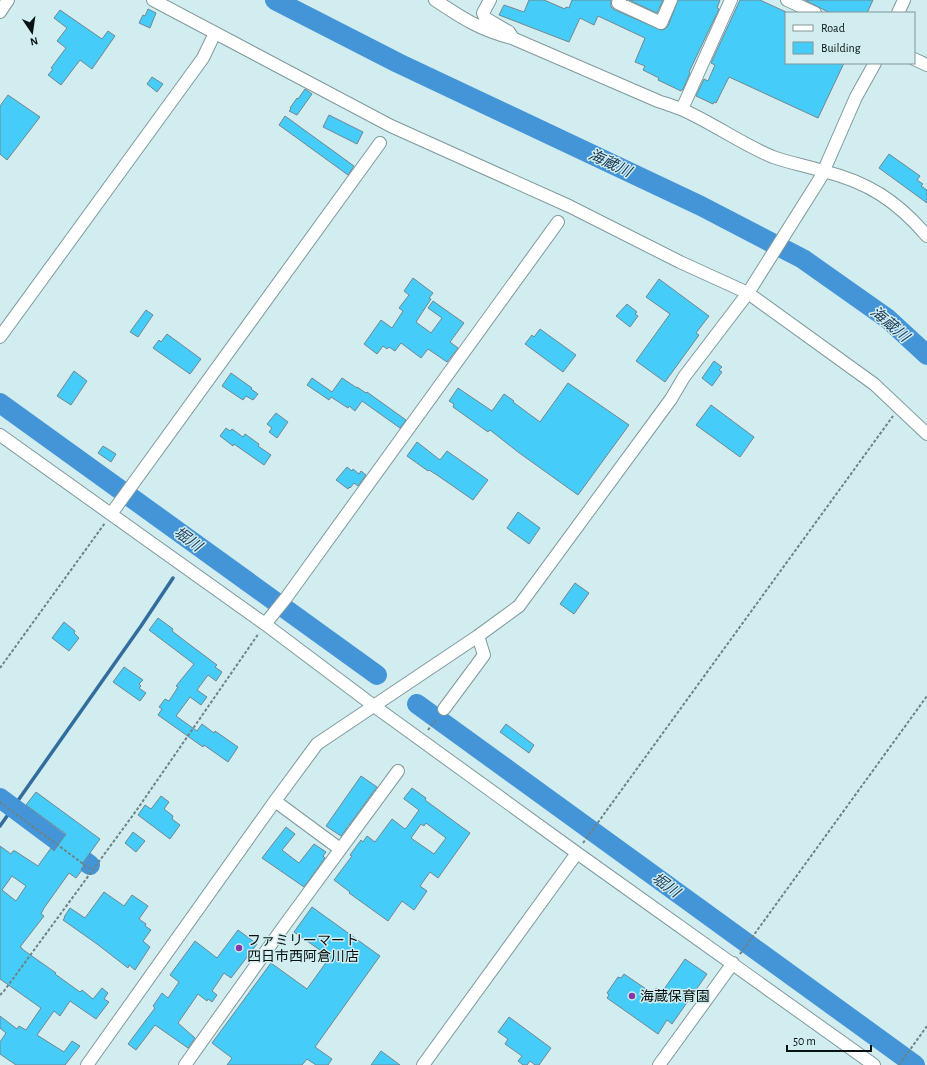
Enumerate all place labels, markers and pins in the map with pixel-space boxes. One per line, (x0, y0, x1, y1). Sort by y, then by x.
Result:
place label: ファミリーマート 四日市西阿倉川店 (247, 934, 359, 964)
marker: ファミリーマート 四日市西阿倉川店 (234, 943, 244, 953)
place label: 海蔵保育園 (640, 989, 710, 1004)
marker: 海蔵保育園 (627, 991, 637, 1001)

